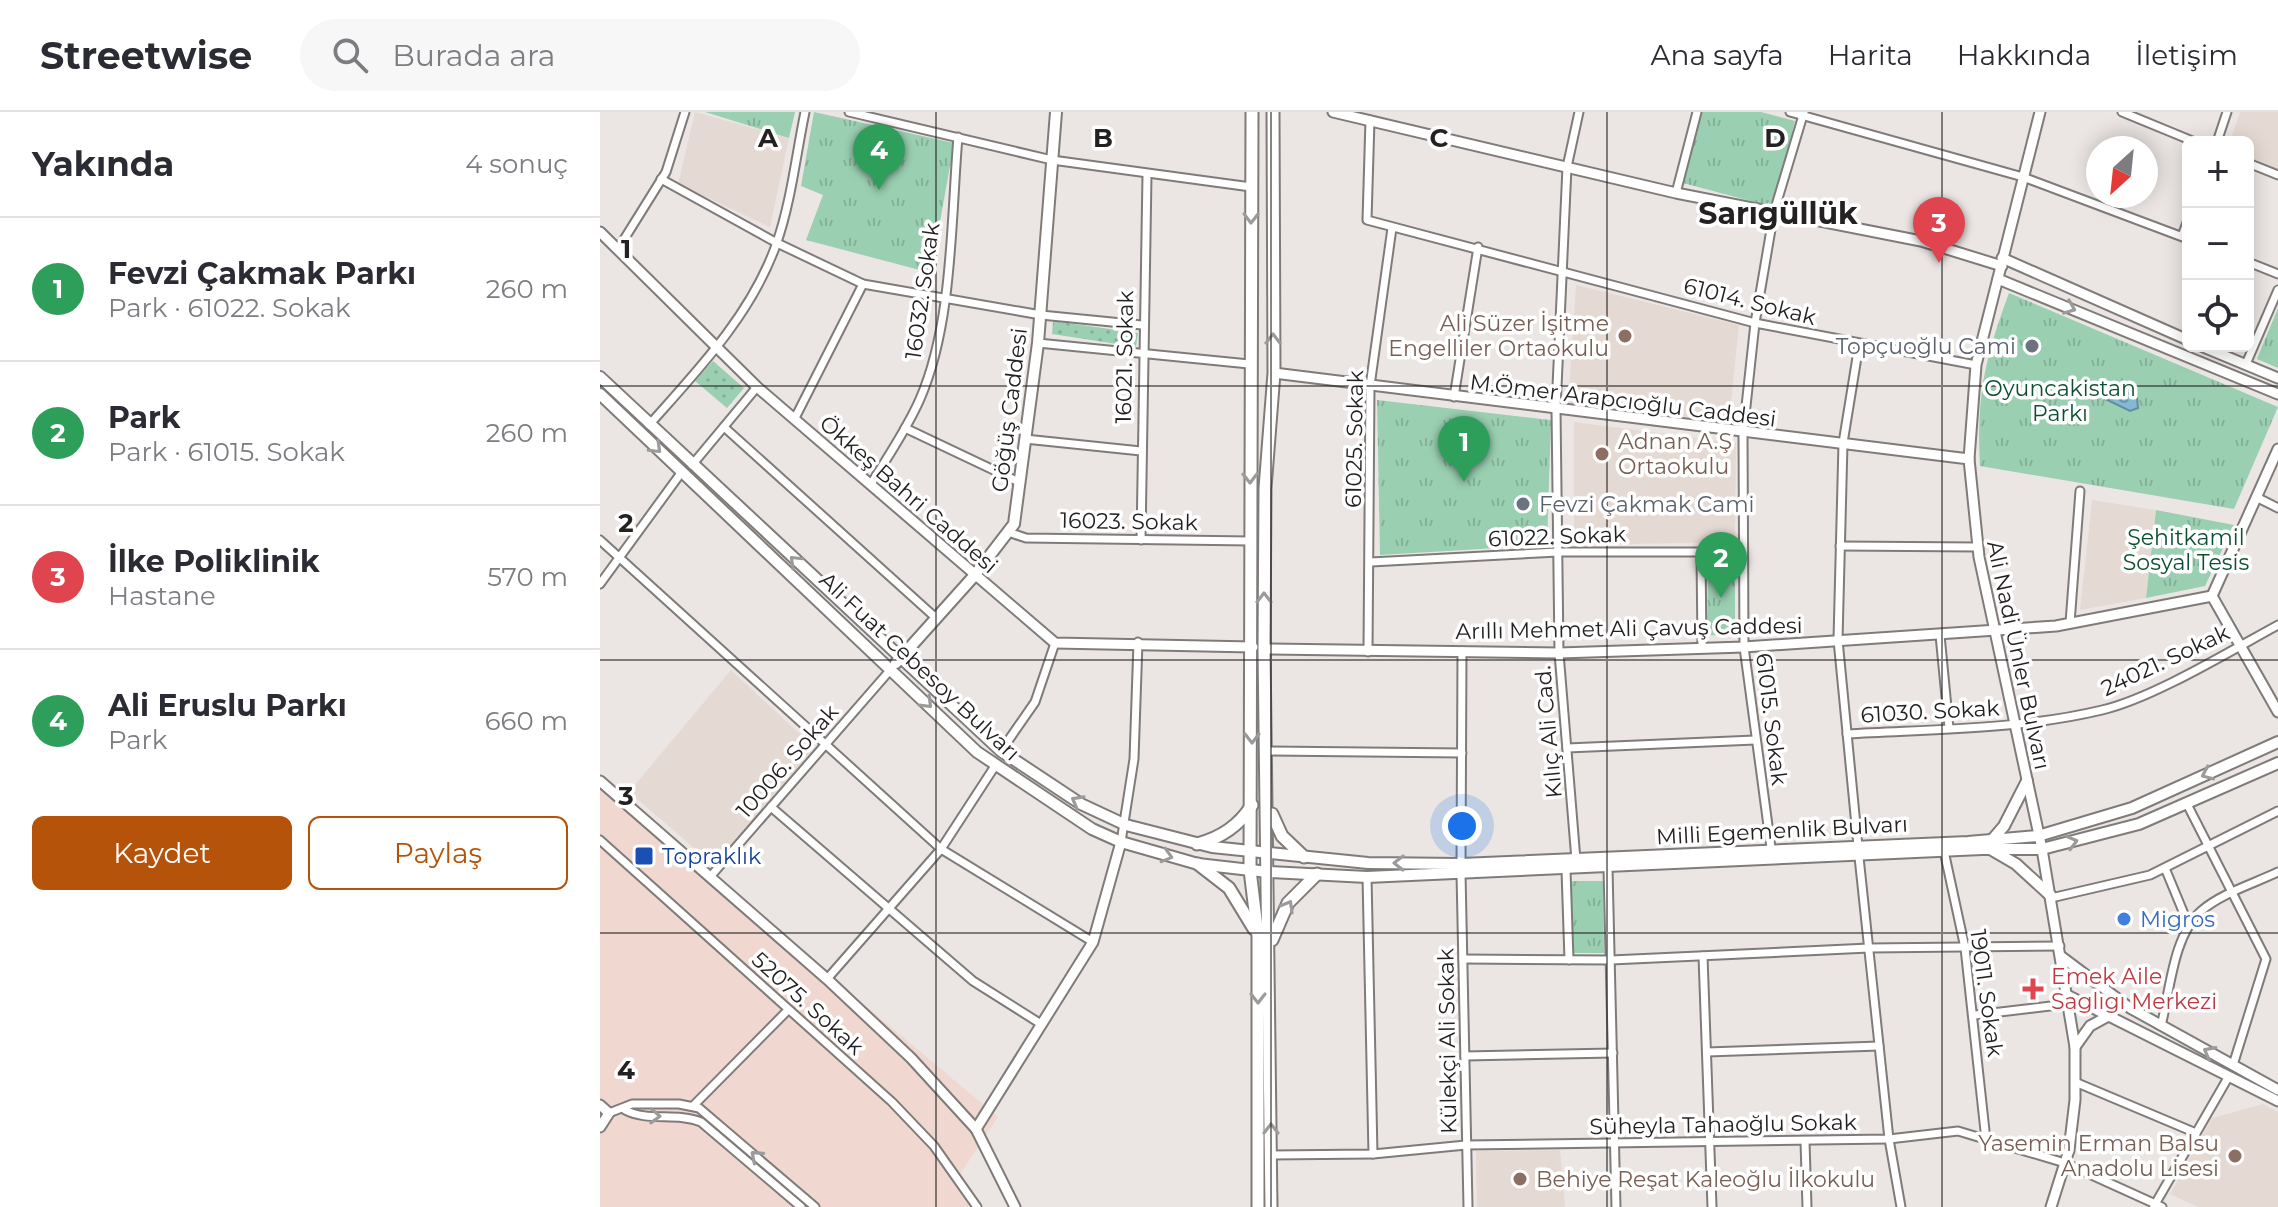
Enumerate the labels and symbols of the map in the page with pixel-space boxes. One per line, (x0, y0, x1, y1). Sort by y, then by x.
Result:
text: A (757, 122, 779, 154)
text: B (1093, 122, 1113, 154)
text: C (1430, 122, 1449, 154)
text: D (1764, 122, 1786, 154)
pin: 4 (853, 124, 905, 190)
north arrow (2086, 136, 2158, 208)
district label: Sarıgüllük (1698, 195, 1858, 232)
pin: 3 (1913, 197, 1965, 263)
one-way arrow (1242, 212, 1260, 225)
street label: 16032. Sokak (900, 220, 946, 361)
text: 1 (621, 233, 631, 265)
street label: 61014. Sokak (1681, 272, 1820, 331)
street label: 16021. Sokak (1110, 289, 1139, 424)
one-way arrow (2062, 299, 2076, 315)
place label: Ali Süzer İşitme Engelliler Ortaokulu (1388, 310, 1609, 362)
street label: Göğüş Caddesi (986, 326, 1033, 494)
marker: Ali Süzer İşitme Engelliler Ortaokulu (1616, 327, 1634, 345)
one-way arrow (1265, 332, 1282, 345)
place label: Topçuoğlu Cami (1836, 333, 2016, 360)
marker: Topçuoğlu Cami (2023, 337, 2041, 355)
street label: M.Ömer Arapcıoğlu Caddesi (1468, 368, 1778, 433)
street label: 61025. Sokak (1340, 369, 1369, 508)
park label: Oyuncakistan Parkı (1984, 375, 2136, 427)
street label: Ökkeş Bahri Caddesi (814, 410, 1003, 579)
pin: 1 (1438, 416, 1490, 482)
place label: Adnan A.Ş Ortaokulu (1618, 428, 1732, 480)
one-way arrow (647, 439, 661, 453)
marker: Adnan A.Ş Ortaokulu (1593, 445, 1611, 463)
one-way arrow (1241, 472, 1259, 485)
place label: Fevzi Çakmak Cami (1539, 491, 1755, 518)
marker: Fevzi Çakmak Cami (1514, 495, 1532, 513)
text: 2 (618, 507, 634, 539)
street label: 16023. Sokak (1060, 507, 1199, 536)
street label: 61022. Sokak (1488, 521, 1627, 552)
park label: Şehitkamil Sosyal Tesis (2123, 524, 2249, 576)
pin: 2 (1695, 532, 1747, 598)
street label: Ali Nadi Ünler Bulvarı (1981, 538, 2056, 772)
one-way arrow (790, 555, 804, 570)
street label: Ali Fuat Cebesoy Bulvarı (814, 566, 1025, 766)
one-way arrow (1255, 591, 1273, 604)
street label: Arıllı Mehmet Ali Çavuş Caddesi (1455, 612, 1803, 645)
street label: 24021. Sokak (2097, 619, 2234, 702)
street label: 61015. Sokak (1750, 651, 1793, 788)
street label: Kılıç Ali Cad. (1529, 665, 1568, 799)
one-way arrow (918, 694, 932, 708)
street label: 61030. Sokak (1860, 694, 2001, 729)
street label: 10006. Sokak (731, 698, 845, 824)
one-way arrow (1243, 732, 1261, 745)
one-way arrow (2201, 765, 2215, 781)
text: 3 (617, 780, 634, 812)
one-way arrow (1072, 795, 1086, 811)
your location (1442, 806, 1482, 846)
street label: Milli Egemenlik Bulvarı (1656, 810, 1909, 851)
one-way arrow (2064, 834, 2078, 851)
place label: Topraklık (662, 843, 762, 870)
marker: Topraklık (633, 845, 655, 867)
one-way arrow (1159, 846, 1173, 863)
one-way arrow (1392, 854, 1405, 872)
one-way arrow (1278, 900, 1294, 915)
place label: Migros (2140, 906, 2215, 933)
marker: Migros (2115, 910, 2133, 928)
street label: 19011. Sokak (1964, 928, 2009, 1059)
street label: 52075. Sokak (746, 946, 870, 1061)
street label: Külekçi Ali Sokak (1432, 947, 1463, 1134)
place label: Emek Aile Saglıgı Merkezi (2051, 963, 2217, 1015)
marker: Emek Aile Saglıgı Merkezi (2022, 978, 2044, 1000)
one-way arrow (1249, 992, 1267, 1005)
one-way arrow (2203, 1047, 2218, 1062)
text: 4 (617, 1054, 635, 1086)
one-way arrow (649, 1107, 662, 1124)
street label: Süheyla Tahaoğlu Sokak (1589, 1109, 1858, 1140)
one-way arrow (1262, 1122, 1280, 1135)
place label: Yasemin Erman Balsu Anadolu Lisesi (1978, 1130, 2219, 1182)
marker: Yasemin Erman Balsu Anadolu Lisesi (2226, 1147, 2244, 1165)
one-way arrow (751, 1151, 766, 1165)
place label: Behiye Reşat Kaleoğlu İlkokulu (1536, 1166, 1875, 1193)
marker: Behiye Reşat Kaleoğlu İlkokulu (1511, 1170, 1529, 1188)

